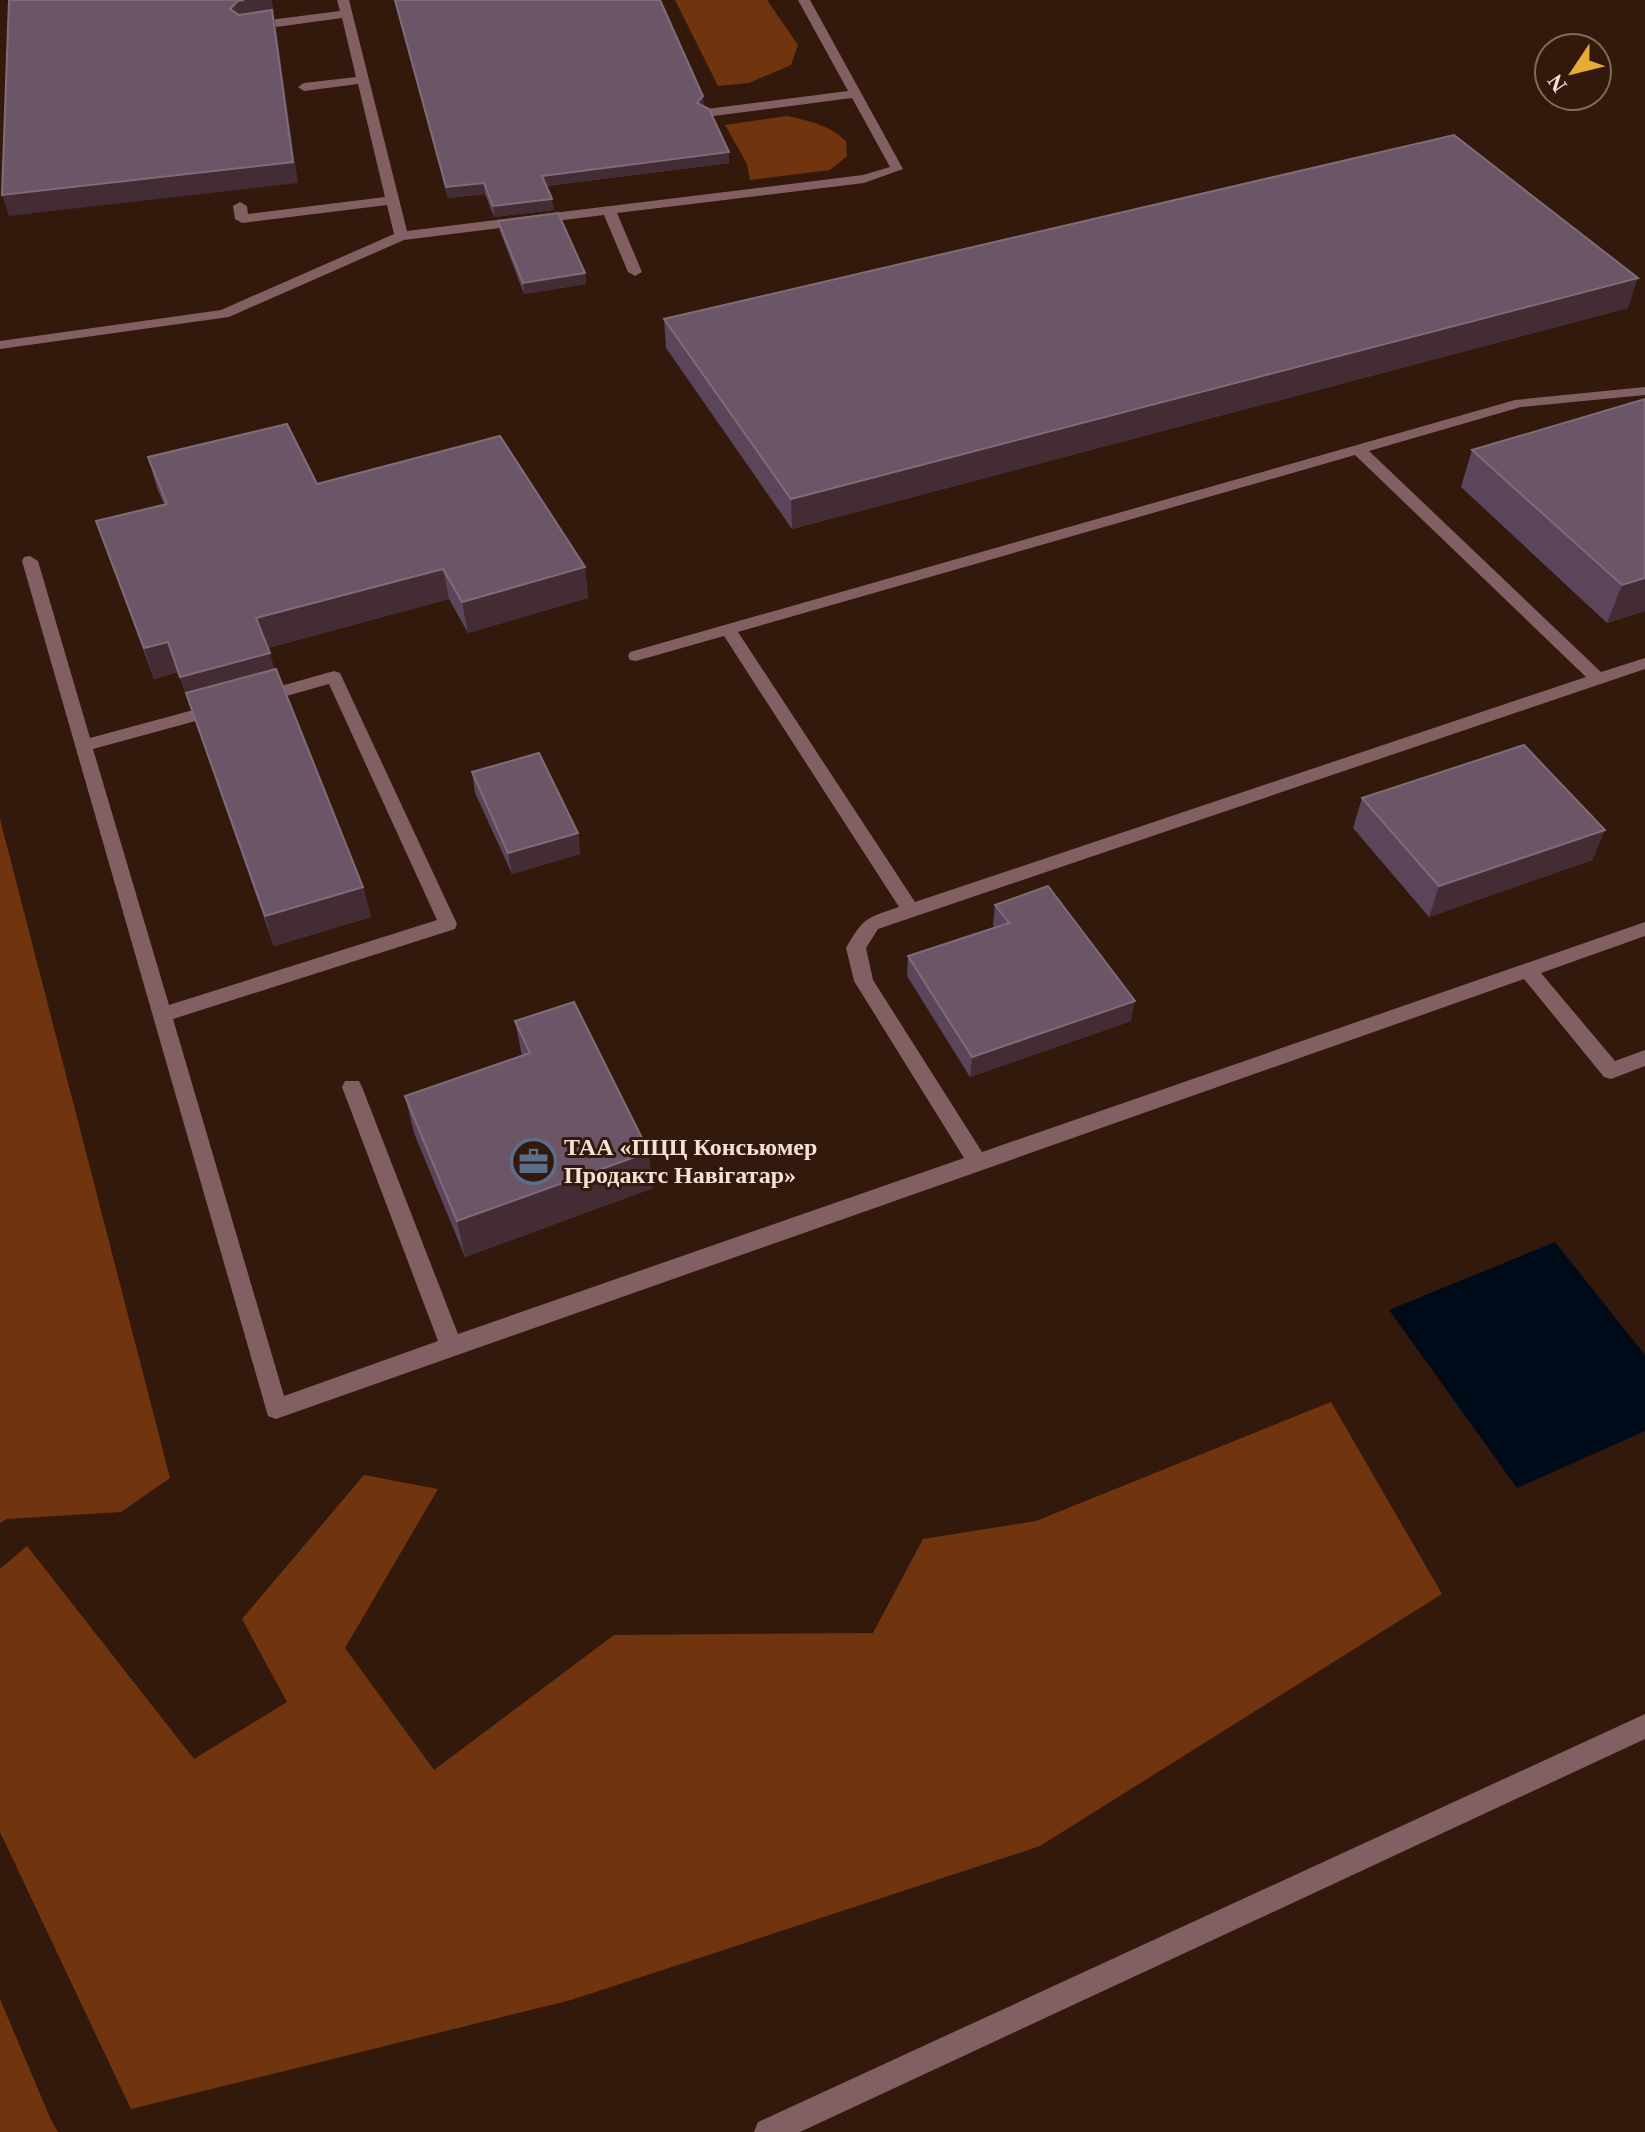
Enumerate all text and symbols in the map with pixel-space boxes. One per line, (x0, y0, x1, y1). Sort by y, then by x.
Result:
north arrow (1533, 32, 1613, 112)
text: N (1542, 69, 1572, 97)
place label: ТАА «ПЦЦ Консьюмер Продактс Навігатар» (564, 1134, 817, 1188)
office icon: ТАА «ПЦЦ Консьюмер Продактс Навігатар» (509, 1137, 557, 1185)

